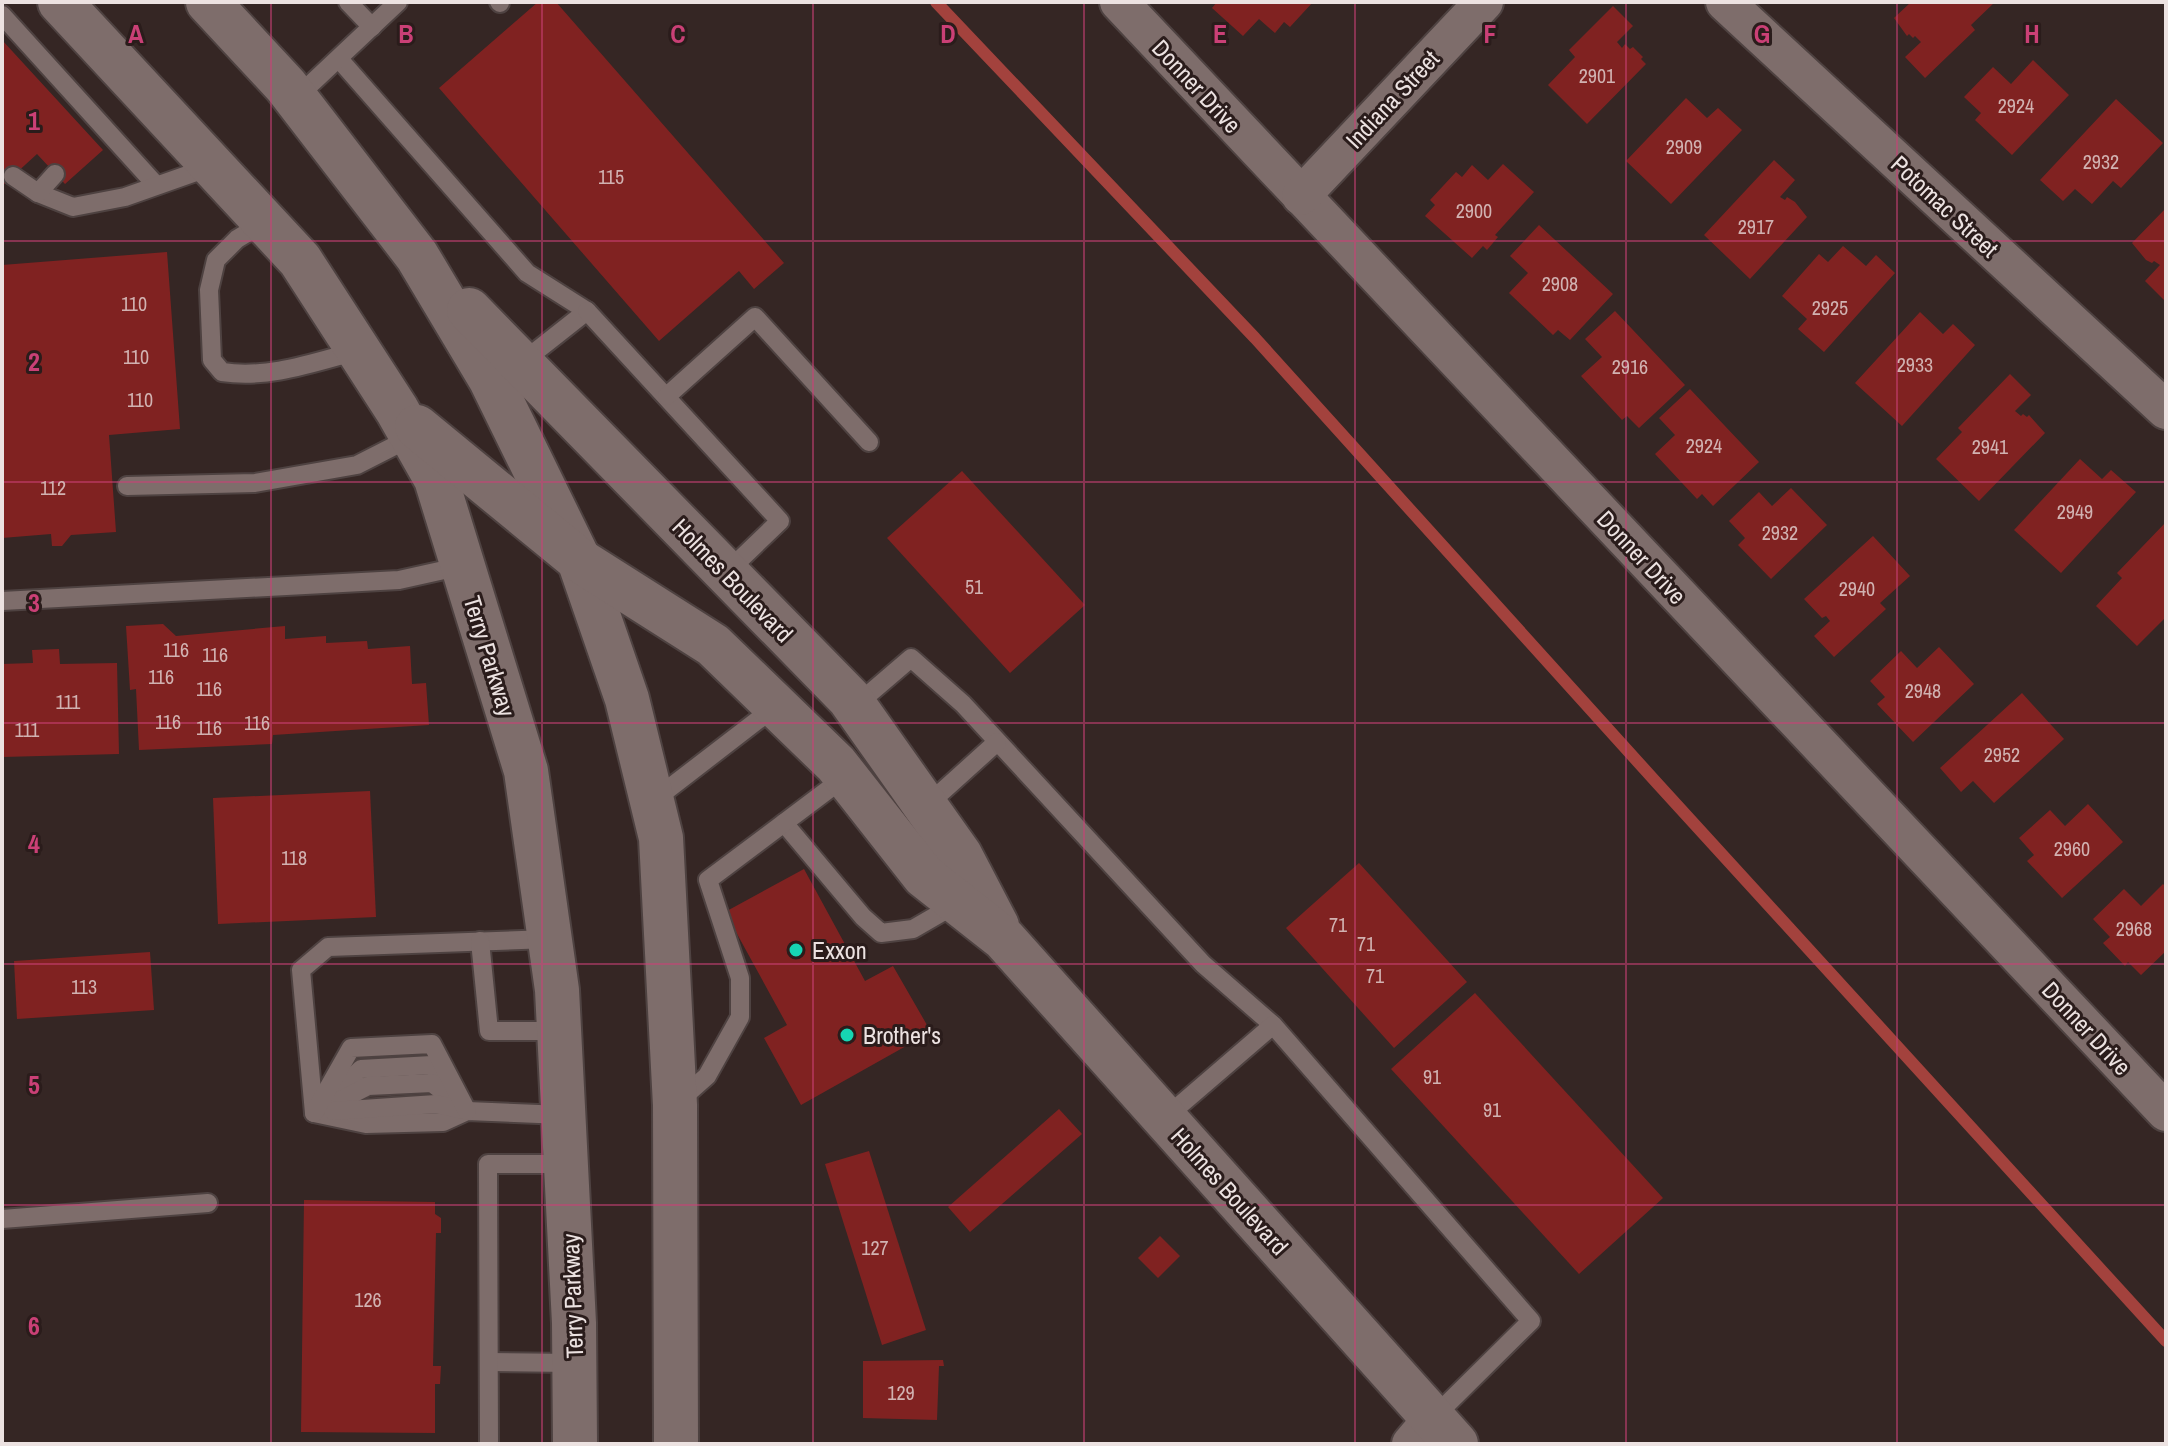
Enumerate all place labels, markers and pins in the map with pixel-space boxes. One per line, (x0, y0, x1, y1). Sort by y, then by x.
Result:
place label: Exxon (812, 934, 867, 966)
marker: Exxon (787, 941, 805, 959)
place label: Brother's (863, 1019, 941, 1051)
marker: Brother's (838, 1026, 856, 1044)

